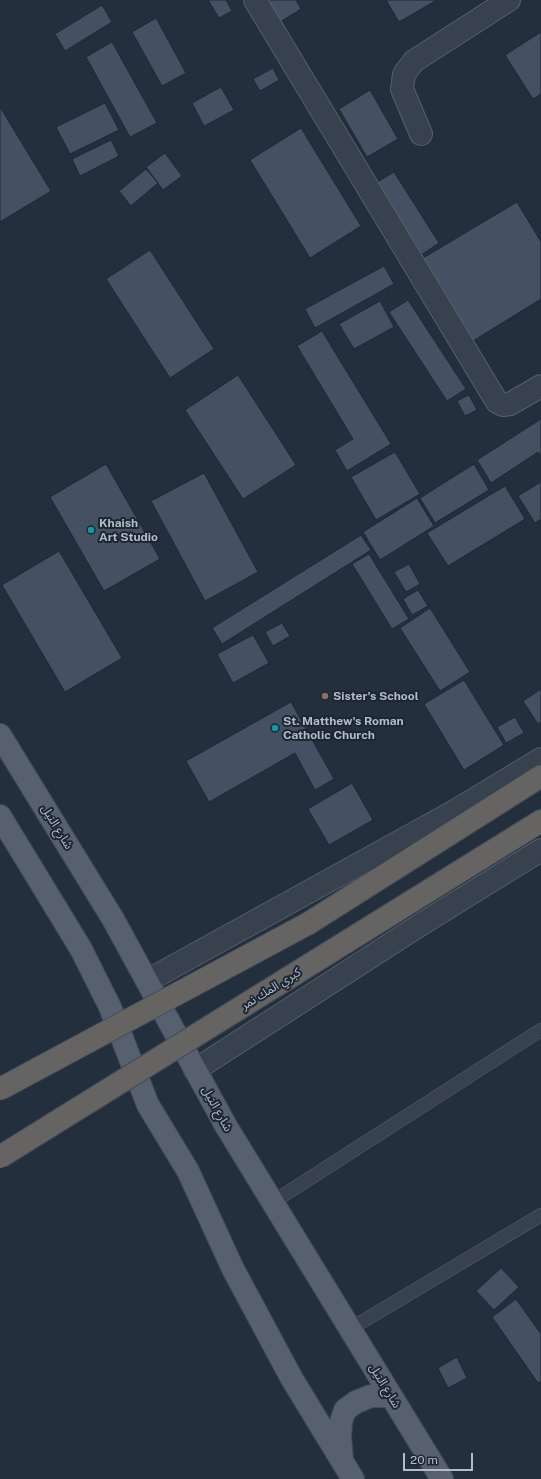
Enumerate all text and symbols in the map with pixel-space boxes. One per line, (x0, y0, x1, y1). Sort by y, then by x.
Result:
place label: Khaish Art Studio (99, 516, 158, 544)
marker: Khaish Art Studio (86, 525, 96, 535)
place label: Sister's School (333, 689, 419, 703)
marker: Sister's School (320, 691, 330, 701)
place label: St. Matthew's Roman Catholic Church (283, 714, 404, 742)
marker: St. Matthew's Roman Catholic Church (270, 723, 280, 733)
street label: شارع النيل (38, 802, 76, 852)
street label: كبري المك نمر (238, 965, 304, 1013)
street label: شارع النيل (199, 1084, 235, 1134)
street label: شارع النيل (366, 1361, 404, 1411)
scale bar (405, 1445, 475, 1471)
text: 20 m (410, 1453, 438, 1467)

